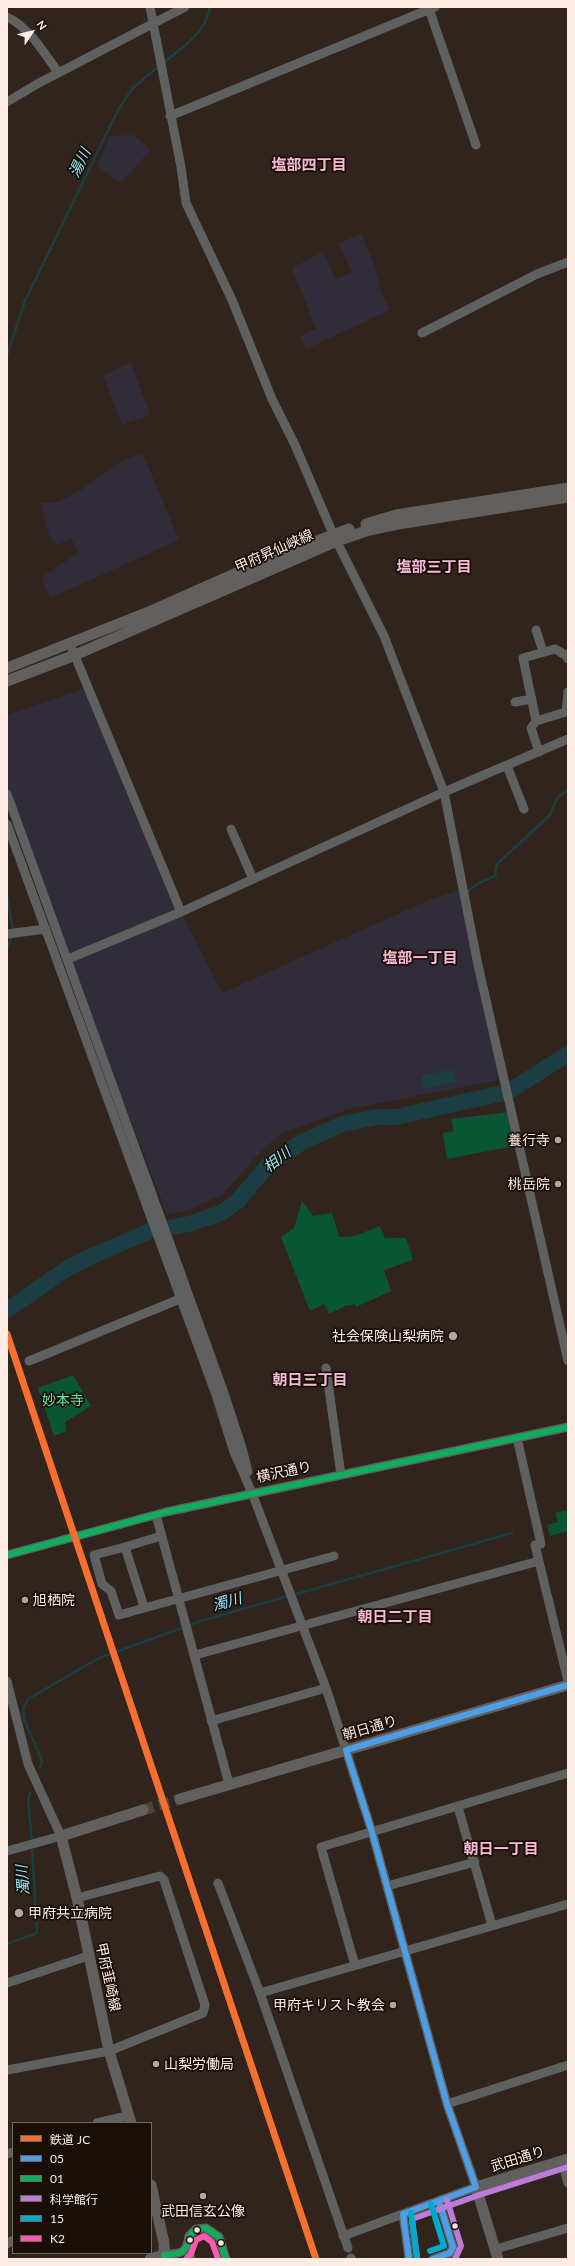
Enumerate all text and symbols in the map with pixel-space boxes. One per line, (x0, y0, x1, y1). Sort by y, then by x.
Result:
north arrow (12, 12, 52, 52)
text: N (34, 18, 50, 32)
water label: 湯川 (65, 146, 95, 180)
district label: 塩部四丁目 (272, 156, 346, 174)
street label: 甲府昇仙峡線 (232, 526, 316, 576)
district label: 塩部三丁目 (397, 558, 471, 576)
district label: 塩部一丁目 (383, 949, 457, 967)
place label: 養行寺 (508, 1132, 550, 1148)
marker: 養行寺 (553, 1135, 563, 1145)
water label: 相川 (260, 1144, 294, 1176)
place label: 桃岳院 (508, 1176, 550, 1192)
marker: 桃岳院 (553, 1179, 563, 1189)
place label: 社会保険山梨病院 (332, 1328, 444, 1344)
marker: 社会保険山梨病院 (447, 1330, 459, 1342)
district label: 朝日三丁目 (273, 1371, 347, 1389)
park label: 妙本寺 (42, 1392, 84, 1408)
street label: 横沢通り (255, 1458, 313, 1486)
water label: 濁川 (210, 1589, 244, 1615)
place label: 旭栖院 (33, 1592, 75, 1608)
marker: 旭栖院 (20, 1595, 30, 1605)
district label: 朝日二丁目 (358, 1608, 432, 1626)
street label: 朝日通り (341, 1712, 399, 1744)
district label: 朝日一丁目 (464, 1840, 538, 1858)
water label: 濁川 (13, 1864, 33, 1896)
place label: 甲府共立病院 (28, 1905, 112, 1921)
marker: 甲府共立病院 (13, 1907, 25, 1919)
street label: 甲府韮崎線 (93, 1941, 123, 2013)
place label: 甲府キリスト教会 (273, 1997, 385, 2013)
marker: 甲府キリスト教会 (388, 2000, 398, 2010)
place label: 山梨労働局 (164, 2056, 234, 2072)
marker: 山梨労働局 (151, 2059, 161, 2069)
legend (12, 2122, 152, 2254)
text: 鉄道 JC (50, 2132, 90, 2147)
street label: 武田通り (489, 2143, 547, 2175)
text: 05 (50, 2151, 64, 2166)
text: 01 (50, 2171, 64, 2186)
marker: 武田信玄公像 (198, 2191, 208, 2201)
text: 科学館行 (50, 2192, 98, 2207)
place label: 武田信玄公像 (161, 2203, 245, 2219)
text: 15 (50, 2211, 64, 2226)
unlabelled marker (450, 2221, 460, 2231)
unlabelled marker (192, 2225, 202, 2235)
text: K2 (50, 2231, 65, 2246)
unlabelled marker (185, 2235, 195, 2245)
unlabelled marker (216, 2238, 226, 2248)

